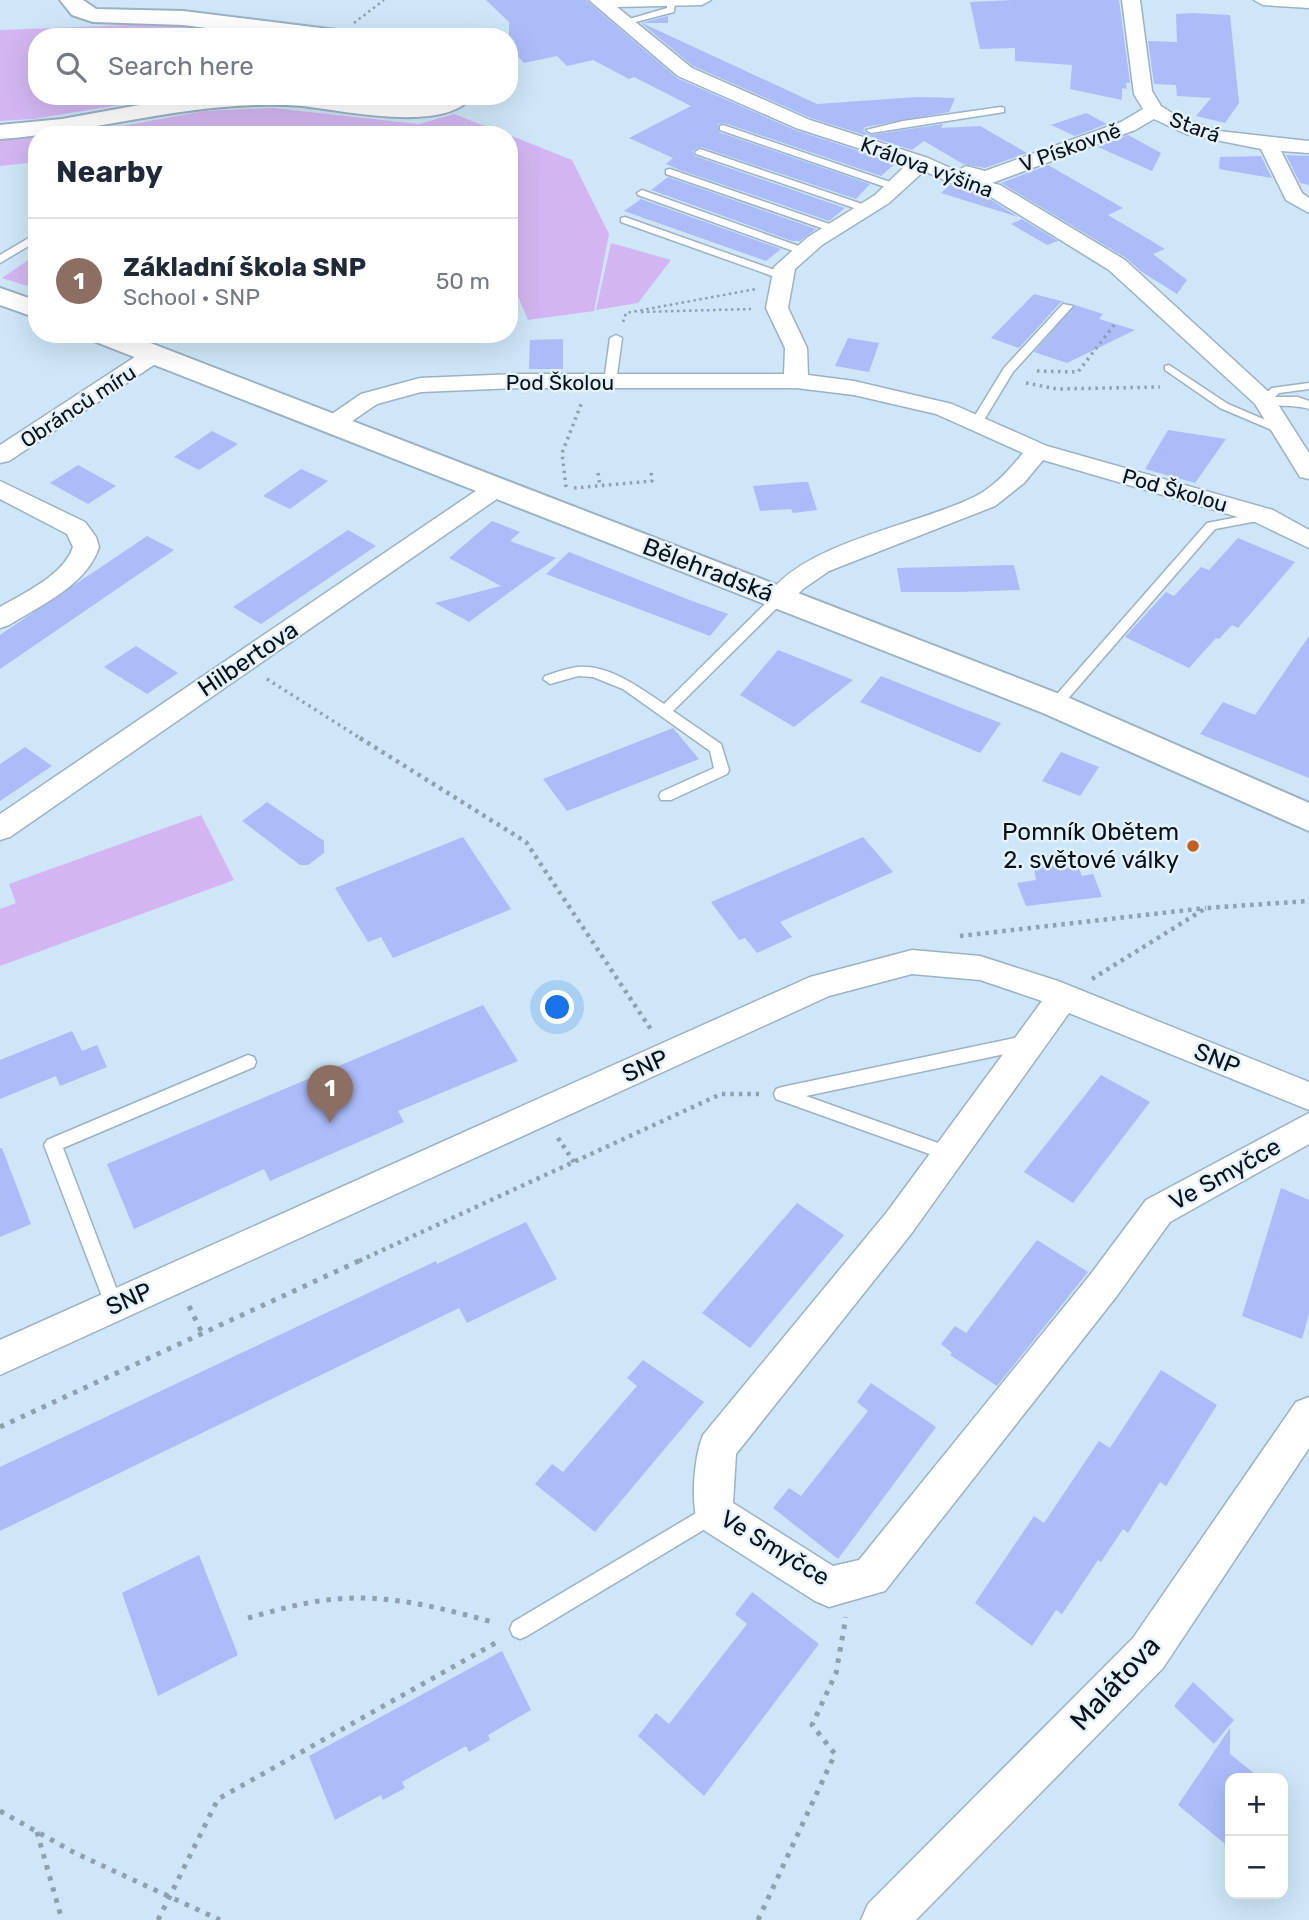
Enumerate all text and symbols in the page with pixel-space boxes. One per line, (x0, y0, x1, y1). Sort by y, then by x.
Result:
search box (28, 28, 518, 105)
icon: search (52, 48, 90, 86)
text: Search here (108, 51, 254, 82)
street label: Stará (1166, 106, 1224, 148)
street label: V Pískovně (1016, 117, 1124, 177)
street label: Králova výšina (857, 131, 997, 203)
text: Nearby (56, 154, 163, 190)
text: Základní škola SNP (123, 252, 366, 283)
text: 1 (73, 267, 85, 295)
text: 50 m (436, 267, 490, 295)
text: School · SNP (123, 283, 260, 311)
street label: Obránců míru (16, 359, 140, 453)
street label: Pod Školou (506, 370, 614, 395)
street label: Pod Školou (1120, 463, 1230, 517)
street label: Bělehradská (639, 532, 777, 608)
street label: Hilbertova (193, 615, 303, 703)
place label: Pomník Obětem 2. světové války (1002, 818, 1179, 874)
marker: Pomník Obětem 2. světové války (1185, 838, 1201, 854)
your location (540, 990, 574, 1024)
street label: SNP (1190, 1037, 1244, 1081)
street label: SNP (618, 1044, 672, 1088)
pin: 1 (307, 1065, 353, 1123)
street label: Ve Smyčce (1165, 1132, 1285, 1216)
street label: SNP (102, 1277, 156, 1321)
street label: Ve Smyčce (715, 1504, 835, 1592)
street label: Malátova (1063, 1629, 1167, 1737)
map controls (1225, 1773, 1288, 1899)
button: + (1225, 1773, 1288, 1836)
button: − (1225, 1836, 1288, 1899)

